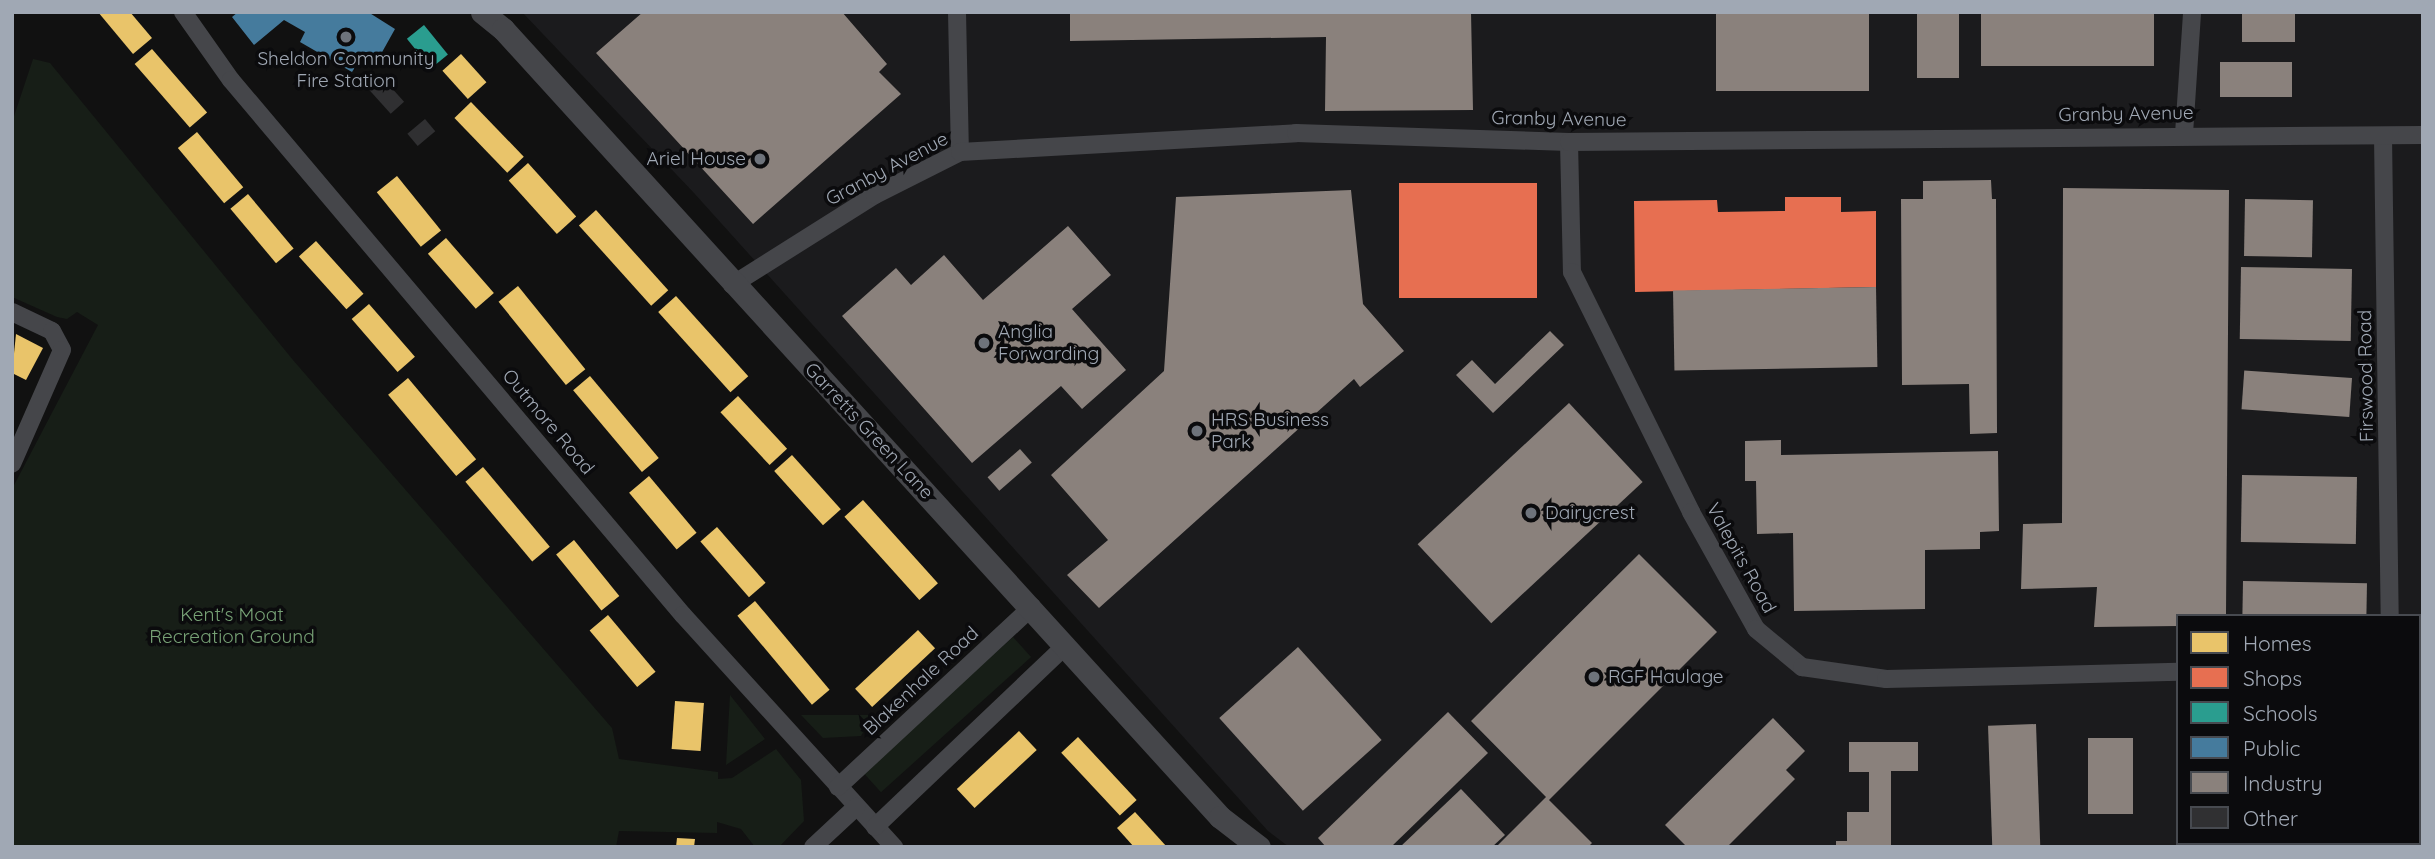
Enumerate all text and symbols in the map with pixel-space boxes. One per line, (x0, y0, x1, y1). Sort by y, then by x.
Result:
marker: Sheldon Community Fire Station (338, 29, 354, 45)
place label: Sheldon Community Fire Station (257, 48, 435, 92)
street label: Granby Avenue (2058, 101, 2194, 127)
street label: Granby Avenue (1491, 106, 1627, 132)
street label: Granby Avenue (822, 127, 952, 211)
place label: Ariel House (646, 148, 746, 170)
marker: Ariel House (752, 151, 768, 167)
street label: Firswood Road (2353, 310, 2379, 442)
place label: Anglia Forwarding (998, 321, 1099, 365)
marker: Anglia Forwarding (976, 335, 992, 351)
street label: Garretts Green Lane (800, 358, 938, 504)
street label: Outmore Road (497, 365, 599, 479)
place label: HRS Business Park (1211, 409, 1329, 453)
marker: HRS Business Park (1189, 423, 1205, 439)
street label: Valepits Road (1701, 499, 1781, 617)
place label: Dairycrest (1545, 502, 1635, 524)
marker: Dairycrest (1523, 505, 1539, 521)
park label: Kent's Moat Recreation Ground (149, 604, 315, 648)
legend (2176, 614, 2421, 845)
street label: Blakenhale Road (859, 622, 983, 740)
text: Homes (2243, 630, 2312, 656)
text: Shops (2243, 665, 2302, 691)
place label: RGF Haulage (1608, 666, 1724, 688)
marker: RGF Haulage (1586, 669, 1602, 685)
text: Schools (2243, 700, 2318, 726)
text: Public (2243, 735, 2300, 761)
text: Industry (2243, 770, 2322, 796)
text: Other (2243, 805, 2298, 831)

